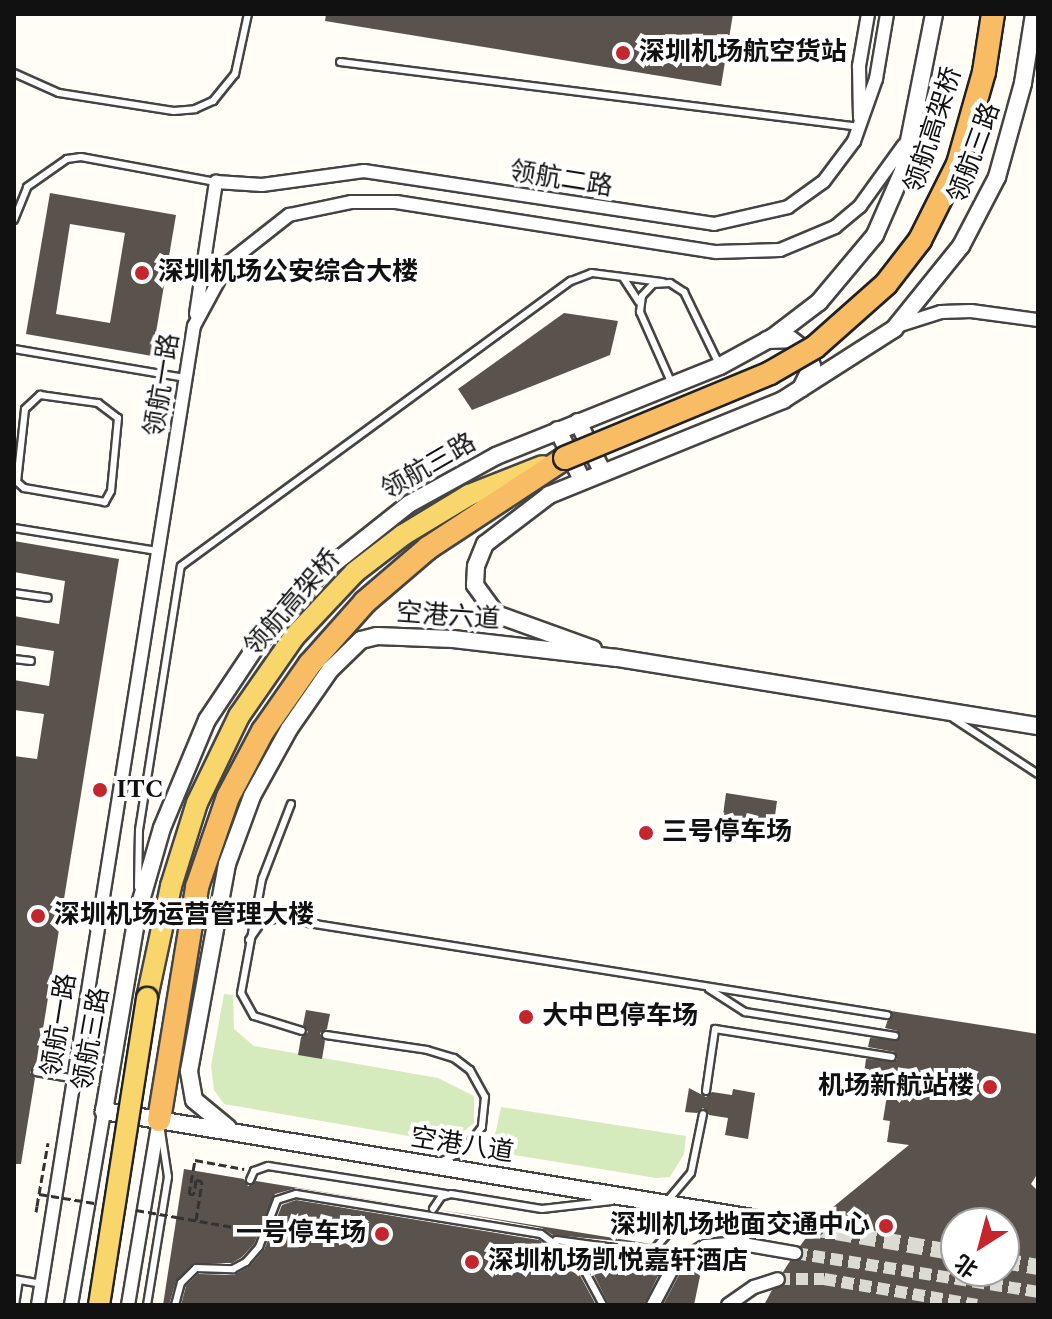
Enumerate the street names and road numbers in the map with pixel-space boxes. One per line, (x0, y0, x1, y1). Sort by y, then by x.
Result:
street label: 领航高架桥 (899, 63, 969, 197)
street label: 领航三路 (943, 99, 1007, 207)
street label: 领航二路 (507, 156, 615, 204)
street label: 领航一路 (139, 331, 187, 439)
street label: 领航三路 (376, 427, 482, 507)
street label: 领航高架桥 (239, 544, 347, 662)
street label: 空港六道 (395, 598, 501, 636)
street label: 领航一路 (36, 971, 84, 1079)
street label: 领航三路 (68, 985, 116, 1093)
street label: 空港八道 (408, 1122, 516, 1170)

